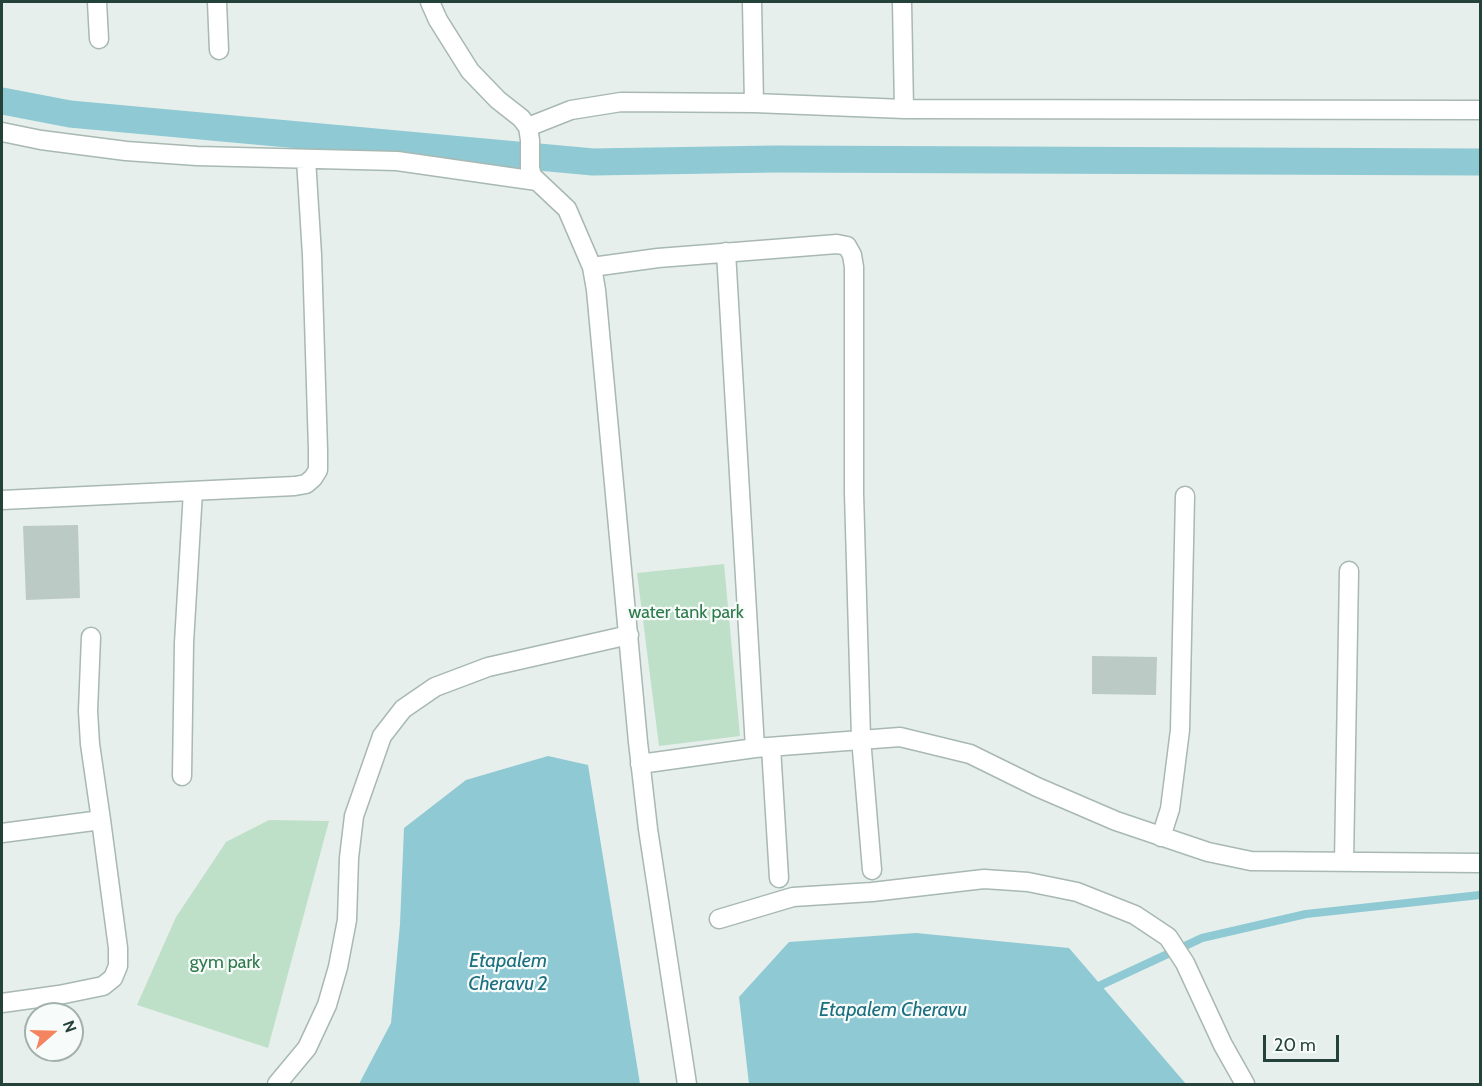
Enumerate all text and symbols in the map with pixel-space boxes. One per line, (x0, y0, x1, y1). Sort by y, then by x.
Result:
park label: water tank park (628, 602, 744, 624)
water label: Etapalem Cheravu 2 (468, 949, 548, 996)
park label: gym park (190, 952, 260, 974)
water label: Etapalem Cheravu (819, 998, 967, 1022)
north arrow (24, 1002, 84, 1062)
text: N (59, 1018, 80, 1035)
scale bar (1266, 1023, 1342, 1061)
text: 20 m (1274, 1034, 1316, 1056)

